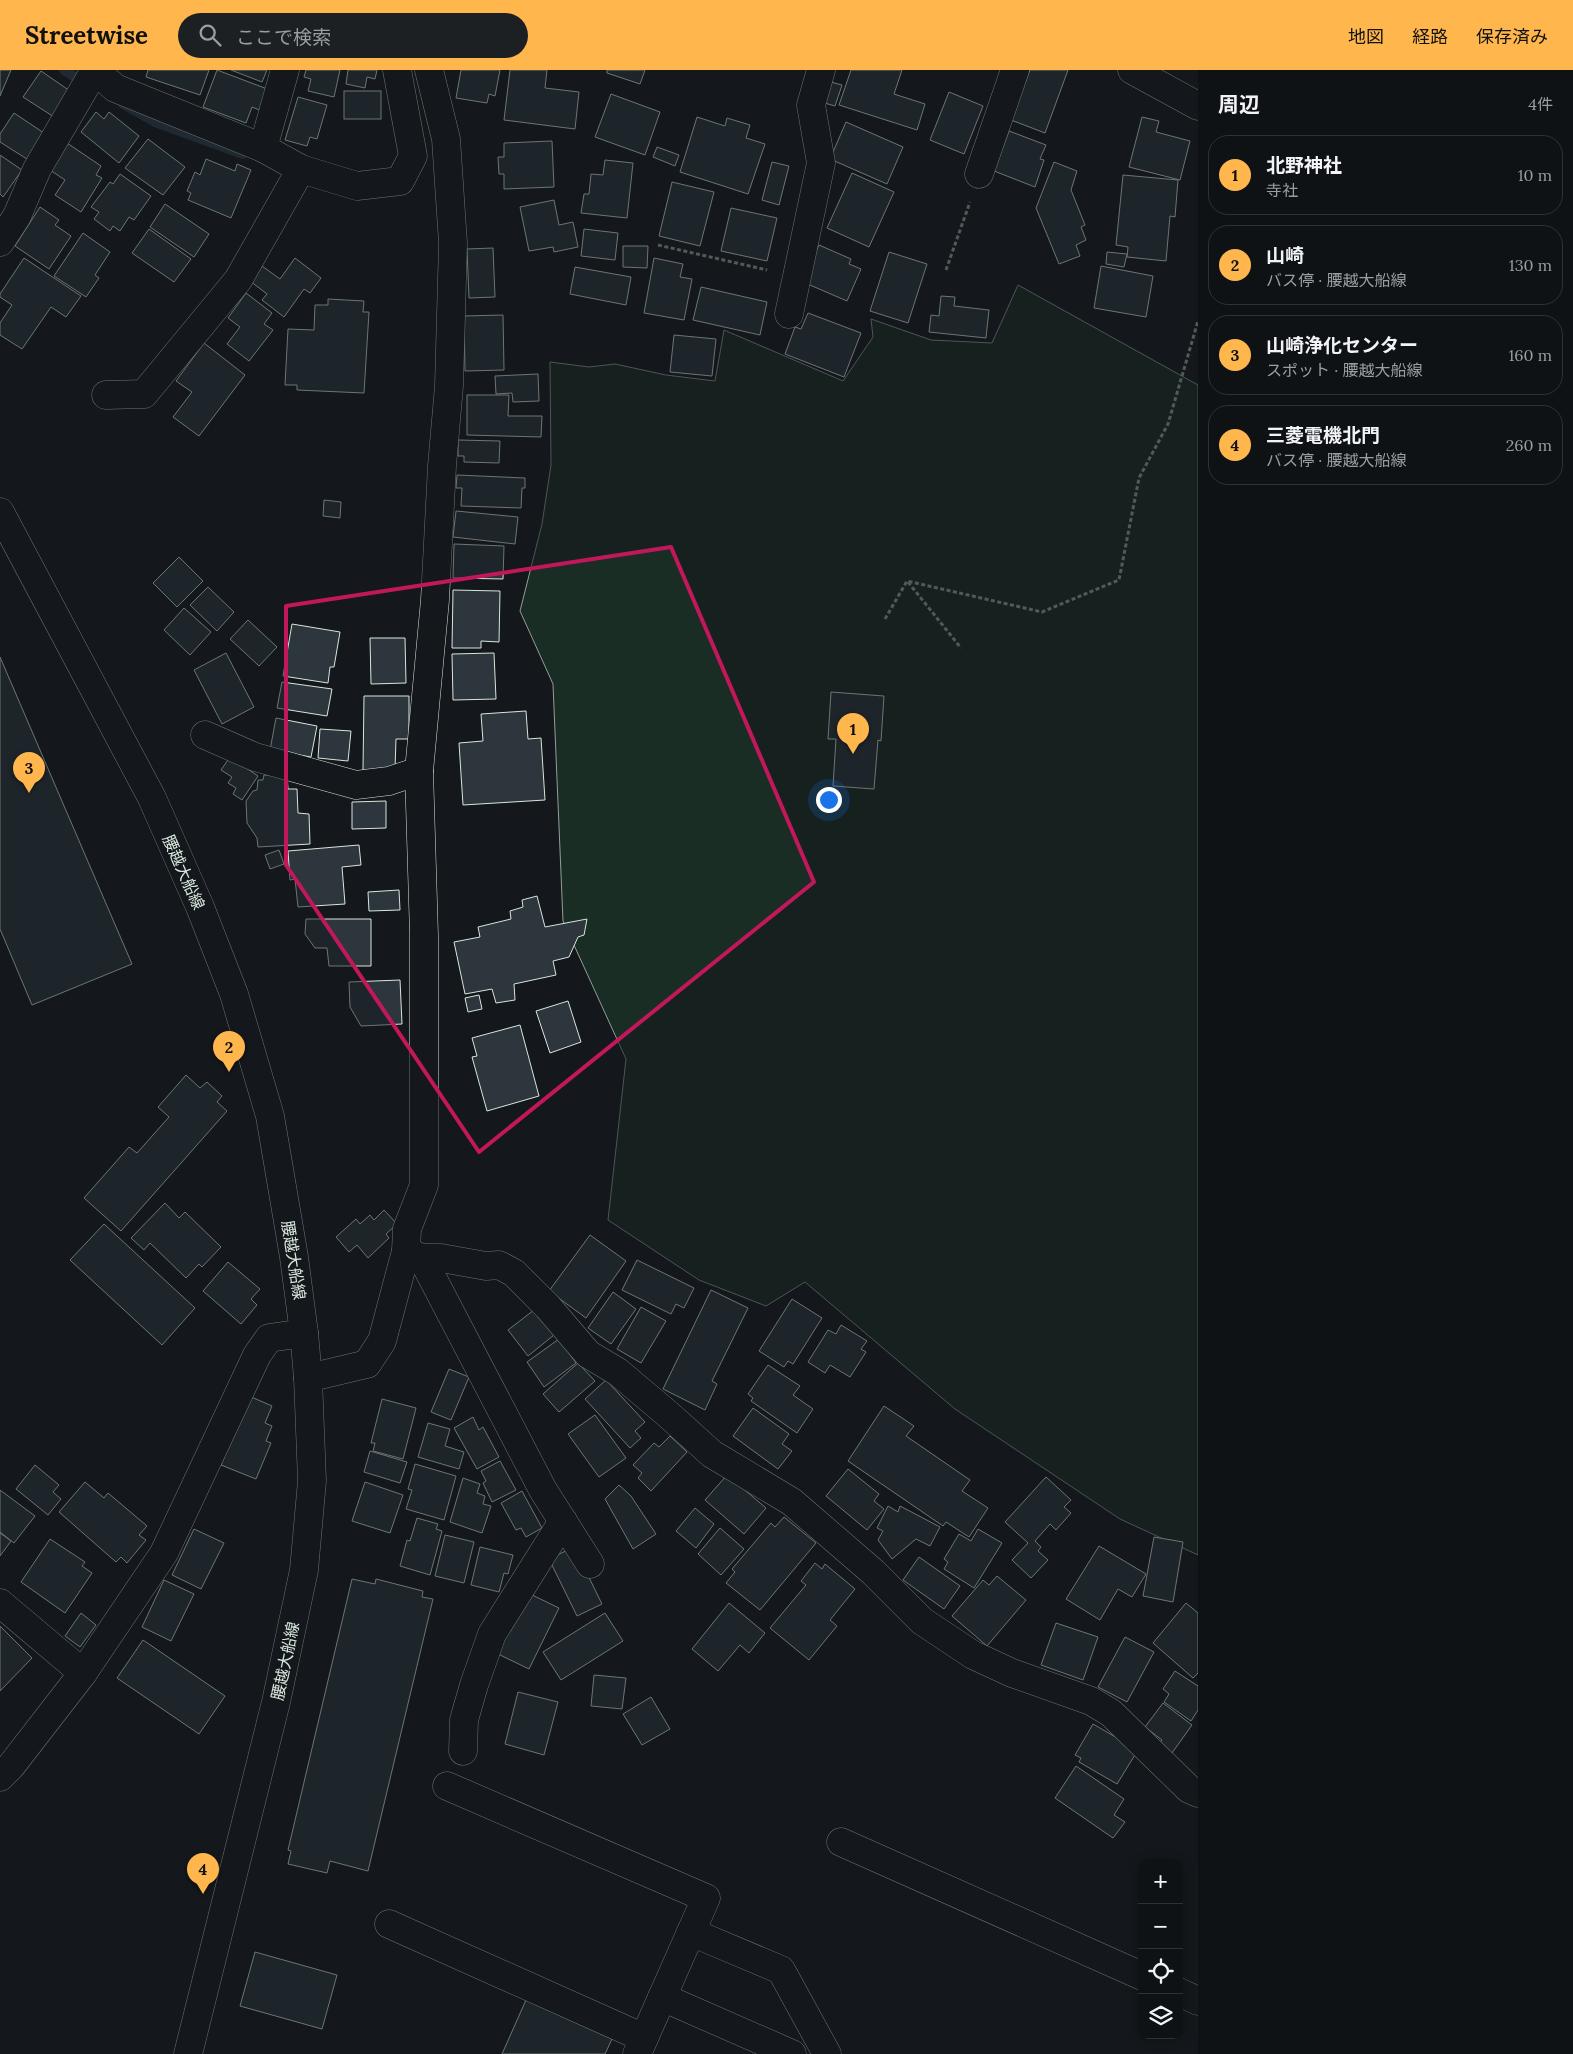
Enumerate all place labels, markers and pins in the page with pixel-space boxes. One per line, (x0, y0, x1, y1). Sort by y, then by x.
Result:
pin: 1 (837, 713, 869, 754)
pin: 3 (13, 752, 45, 793)
pin: 2 (213, 1031, 245, 1072)
pin: 4 (187, 1853, 219, 1894)

